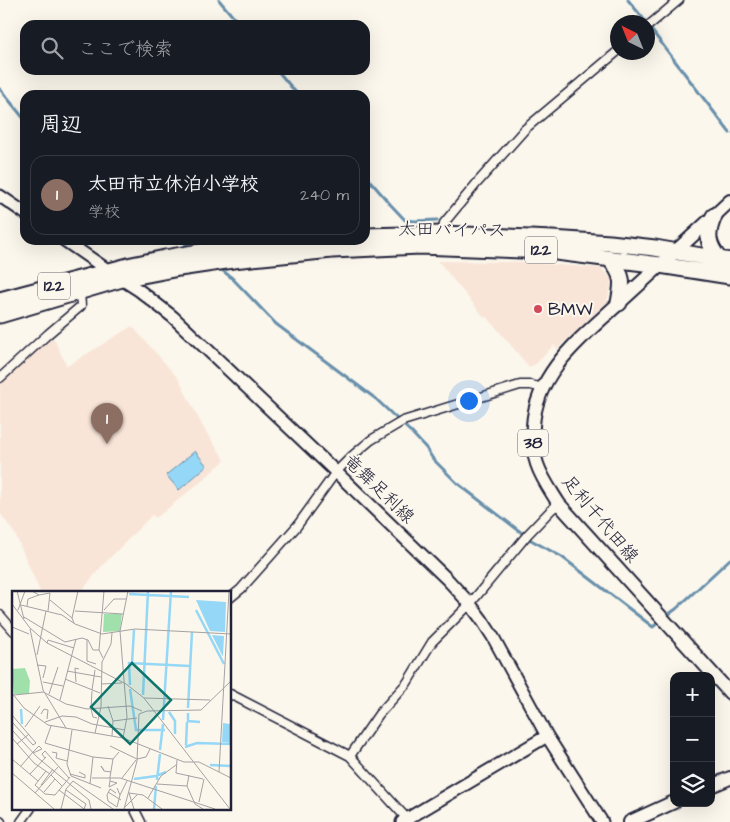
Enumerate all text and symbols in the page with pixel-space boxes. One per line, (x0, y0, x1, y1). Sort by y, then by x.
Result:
north arrow (610, 15, 655, 60)
search box (20, 20, 370, 75)
icon: search (38, 34, 66, 62)
text: ここで検索 (78, 36, 173, 63)
text: 周辺 (40, 110, 82, 139)
text: 太田市立休泊小学校 (88, 171, 259, 198)
text: 1 (56, 184, 58, 206)
text: 240 m (300, 184, 349, 206)
text: 学校 (88, 201, 120, 223)
street label: 太田バイパス (398, 217, 506, 243)
road number: 122 (525, 236, 557, 264)
road number: 122 (38, 272, 70, 300)
place label: BMW (548, 297, 593, 322)
marker: BMW (532, 303, 544, 315)
your location (456, 388, 482, 414)
pin: 1 (91, 403, 123, 444)
road number: 38 (518, 429, 548, 456)
street label: 竜舞足利線 (338, 449, 420, 529)
street label: 足利千代田線 (556, 470, 644, 568)
inset map (12, 591, 231, 810)
map controls (670, 672, 715, 807)
button: + (670, 672, 715, 717)
button: − (670, 717, 715, 762)
button: layers (670, 762, 715, 807)

